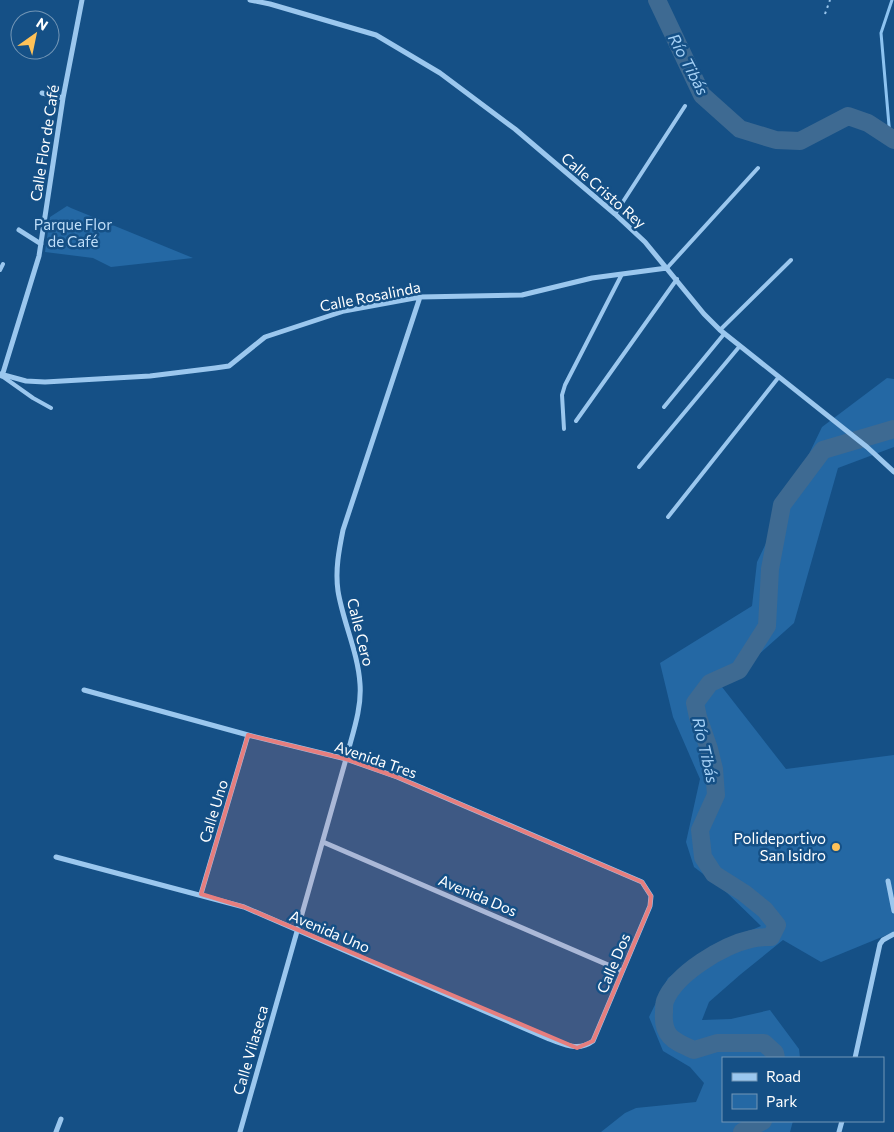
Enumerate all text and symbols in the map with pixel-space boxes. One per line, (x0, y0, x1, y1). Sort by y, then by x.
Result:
north arrow (10, 10, 60, 60)
text: N (33, 14, 51, 34)
water label: Río Tibás (665, 30, 713, 98)
street label: Calle Flor de Café (26, 83, 62, 203)
street label: Calle Cristo Rey (558, 148, 650, 232)
park label: Parque Flor de Café (34, 215, 112, 250)
street label: Calle Rosalinda (318, 277, 422, 315)
street label: Calle Cero (344, 596, 378, 668)
water label: Río Tibás (689, 715, 723, 785)
street label: Avenida Tres (333, 737, 420, 782)
street label: Calle Uno (195, 777, 231, 845)
place label: Polideportivo San Isidro (733, 829, 826, 864)
marker: Polideportivo San Isidro (830, 841, 842, 853)
street label: Avenida Dos (436, 870, 520, 920)
street label: Avenida Uno (287, 906, 373, 956)
street label: Calle Dos (592, 930, 634, 996)
street label: Calle Vilaseca (229, 1003, 271, 1097)
legend (722, 1057, 884, 1122)
text: Road (766, 1067, 801, 1085)
text: Park (766, 1092, 797, 1110)

